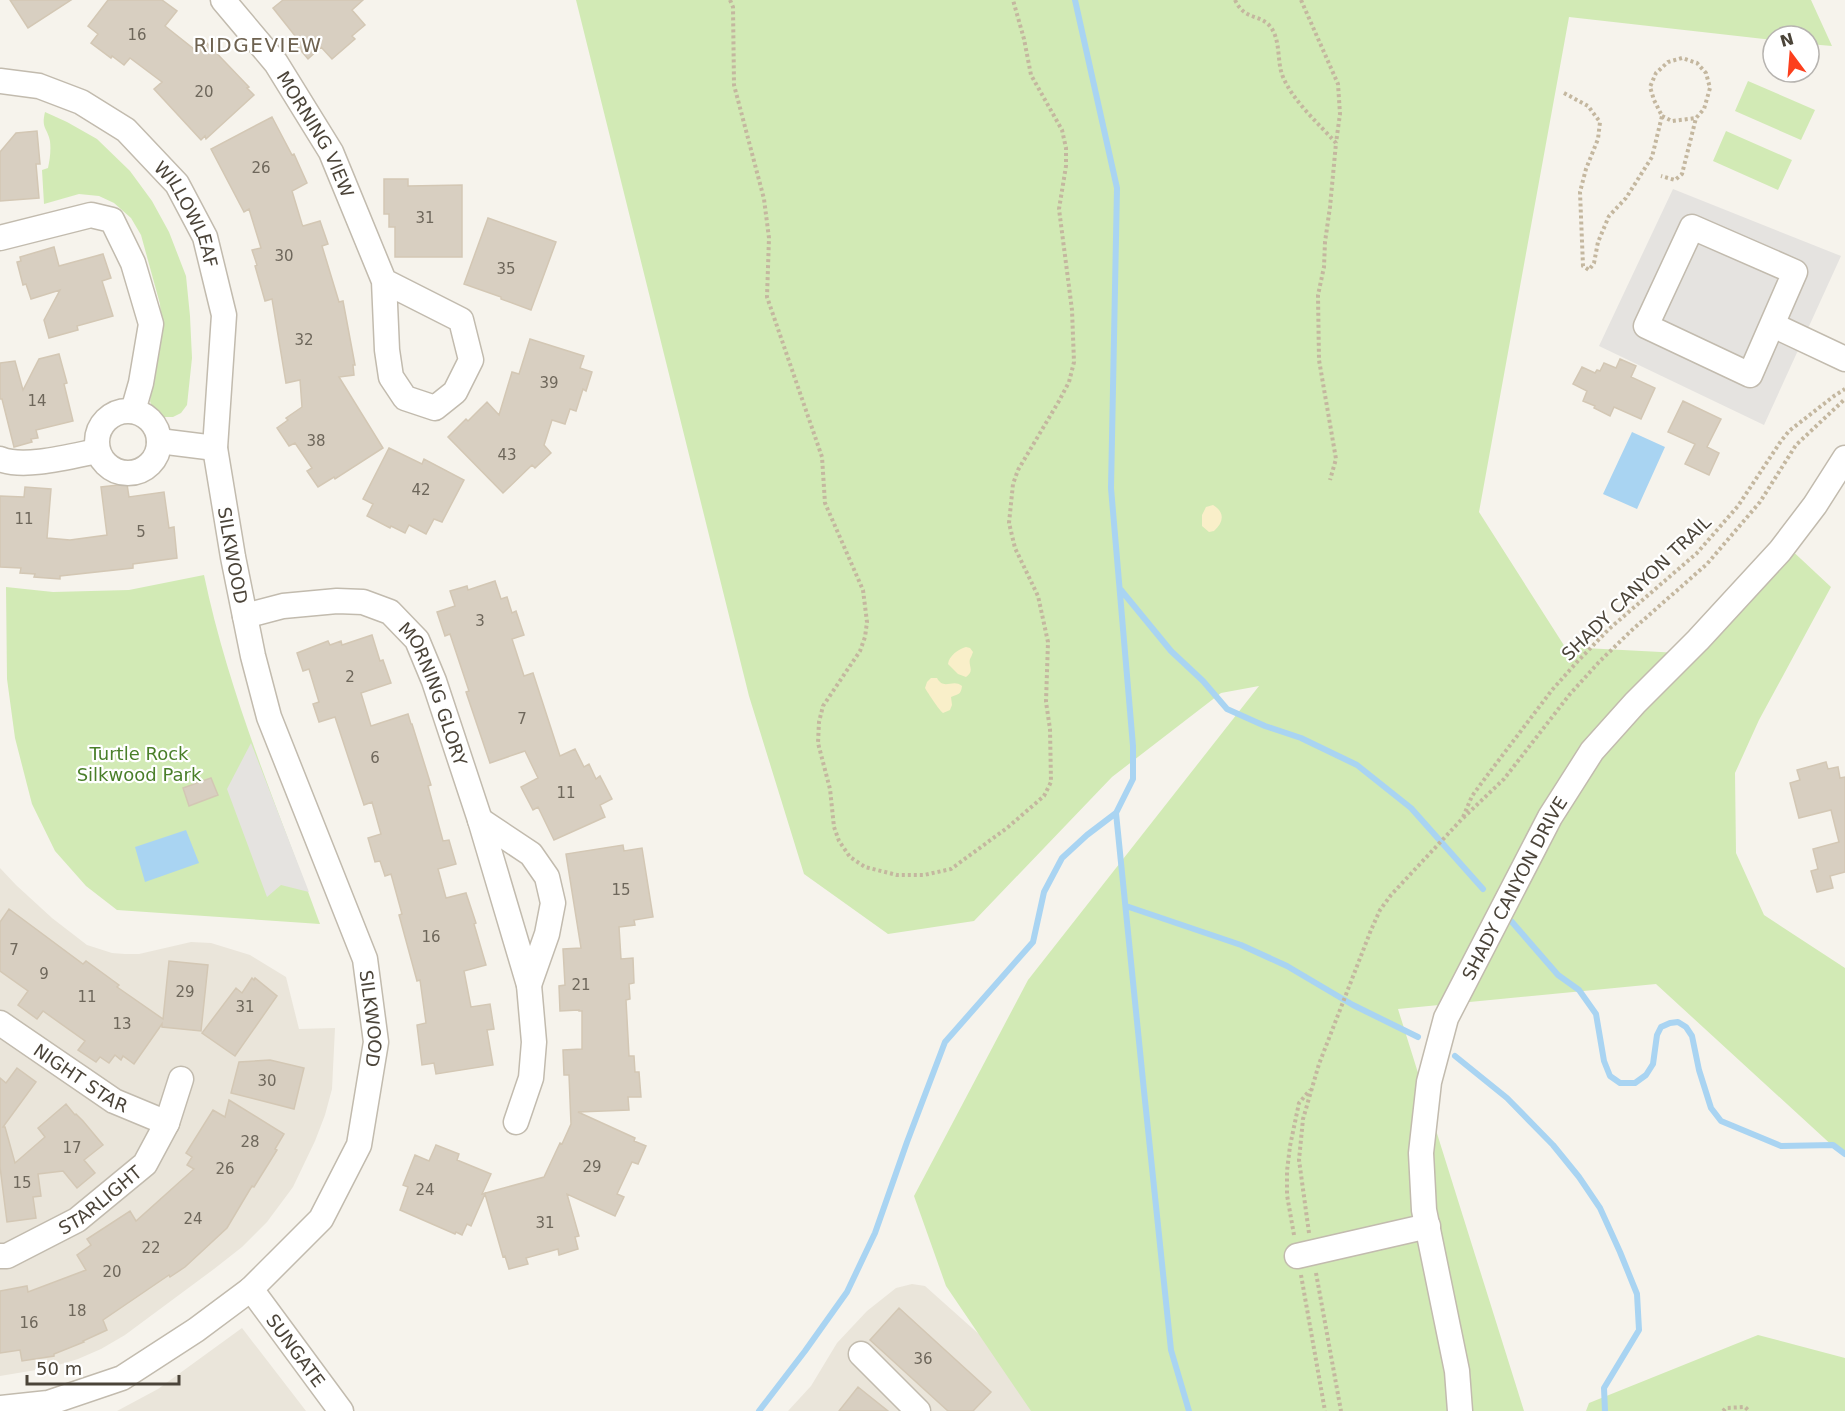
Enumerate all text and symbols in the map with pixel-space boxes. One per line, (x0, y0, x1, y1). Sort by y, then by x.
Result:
north arrow (1761, 24, 1821, 84)
house number: 16 (127, 26, 147, 44)
text: N (1778, 29, 1796, 51)
district label: RIDGEVIEW (194, 33, 322, 57)
street label: MORNING VIEW (273, 67, 359, 200)
house number: 20 (194, 83, 214, 101)
street label: WILLOWLEAF (150, 157, 222, 269)
house number: 26 (251, 159, 271, 177)
house number: 31 (415, 209, 435, 227)
house number: 30 (274, 247, 294, 265)
house number: 35 (496, 260, 516, 278)
house number: 32 (294, 331, 314, 349)
house number: 39 (539, 374, 559, 392)
house number: 14 (27, 392, 47, 410)
house number: 38 (306, 432, 326, 450)
house number: 43 (497, 446, 517, 464)
house number: 42 (411, 481, 431, 499)
street label: SILKWOOD (214, 505, 253, 606)
house number: 11 (14, 510, 34, 528)
street label: SHADY CANYON TRAIL (1557, 511, 1715, 665)
house number: 5 (136, 523, 146, 541)
house number: 3 (475, 612, 485, 630)
street label: MORNING GLORY (395, 617, 472, 769)
house number: 2 (345, 668, 355, 686)
house number: 7 (517, 710, 527, 728)
park label: Turtle Rock Silkwood Park (77, 743, 202, 785)
house number: 6 (370, 749, 380, 767)
house number: 11 (556, 784, 576, 802)
street label: SHADY CANYON DRIVE (1457, 792, 1571, 983)
house number: 15 (611, 881, 631, 899)
house number: 16 (421, 928, 441, 946)
house number: 7 (9, 941, 19, 959)
house number: 9 (39, 965, 49, 983)
street label: SILKWOOD (356, 969, 387, 1069)
house number: 21 (571, 976, 591, 994)
house number: 29 (175, 983, 195, 1001)
house number: 11 (77, 988, 97, 1006)
house number: 31 (235, 998, 255, 1016)
house number: 13 (112, 1015, 132, 1033)
street label: NIGHT STAR (30, 1039, 131, 1116)
house number: 30 (257, 1072, 277, 1090)
house number: 28 (240, 1133, 260, 1151)
house number: 17 (62, 1139, 82, 1157)
house number: 29 (582, 1158, 602, 1176)
street label: STARLIGHT (55, 1160, 146, 1238)
house number: 26 (215, 1160, 235, 1178)
house number: 15 (12, 1174, 32, 1192)
house number: 24 (415, 1181, 435, 1199)
house number: 24 (183, 1210, 203, 1228)
house number: 31 (535, 1214, 555, 1232)
house number: 22 (141, 1239, 161, 1257)
house number: 20 (102, 1263, 122, 1281)
house number: 18 (67, 1302, 87, 1320)
street label: SUNGATE (262, 1310, 330, 1391)
house number: 16 (19, 1314, 39, 1332)
scale bar (27, 1348, 178, 1386)
house number: 36 (913, 1350, 933, 1368)
text: 50 m (36, 1358, 82, 1379)

